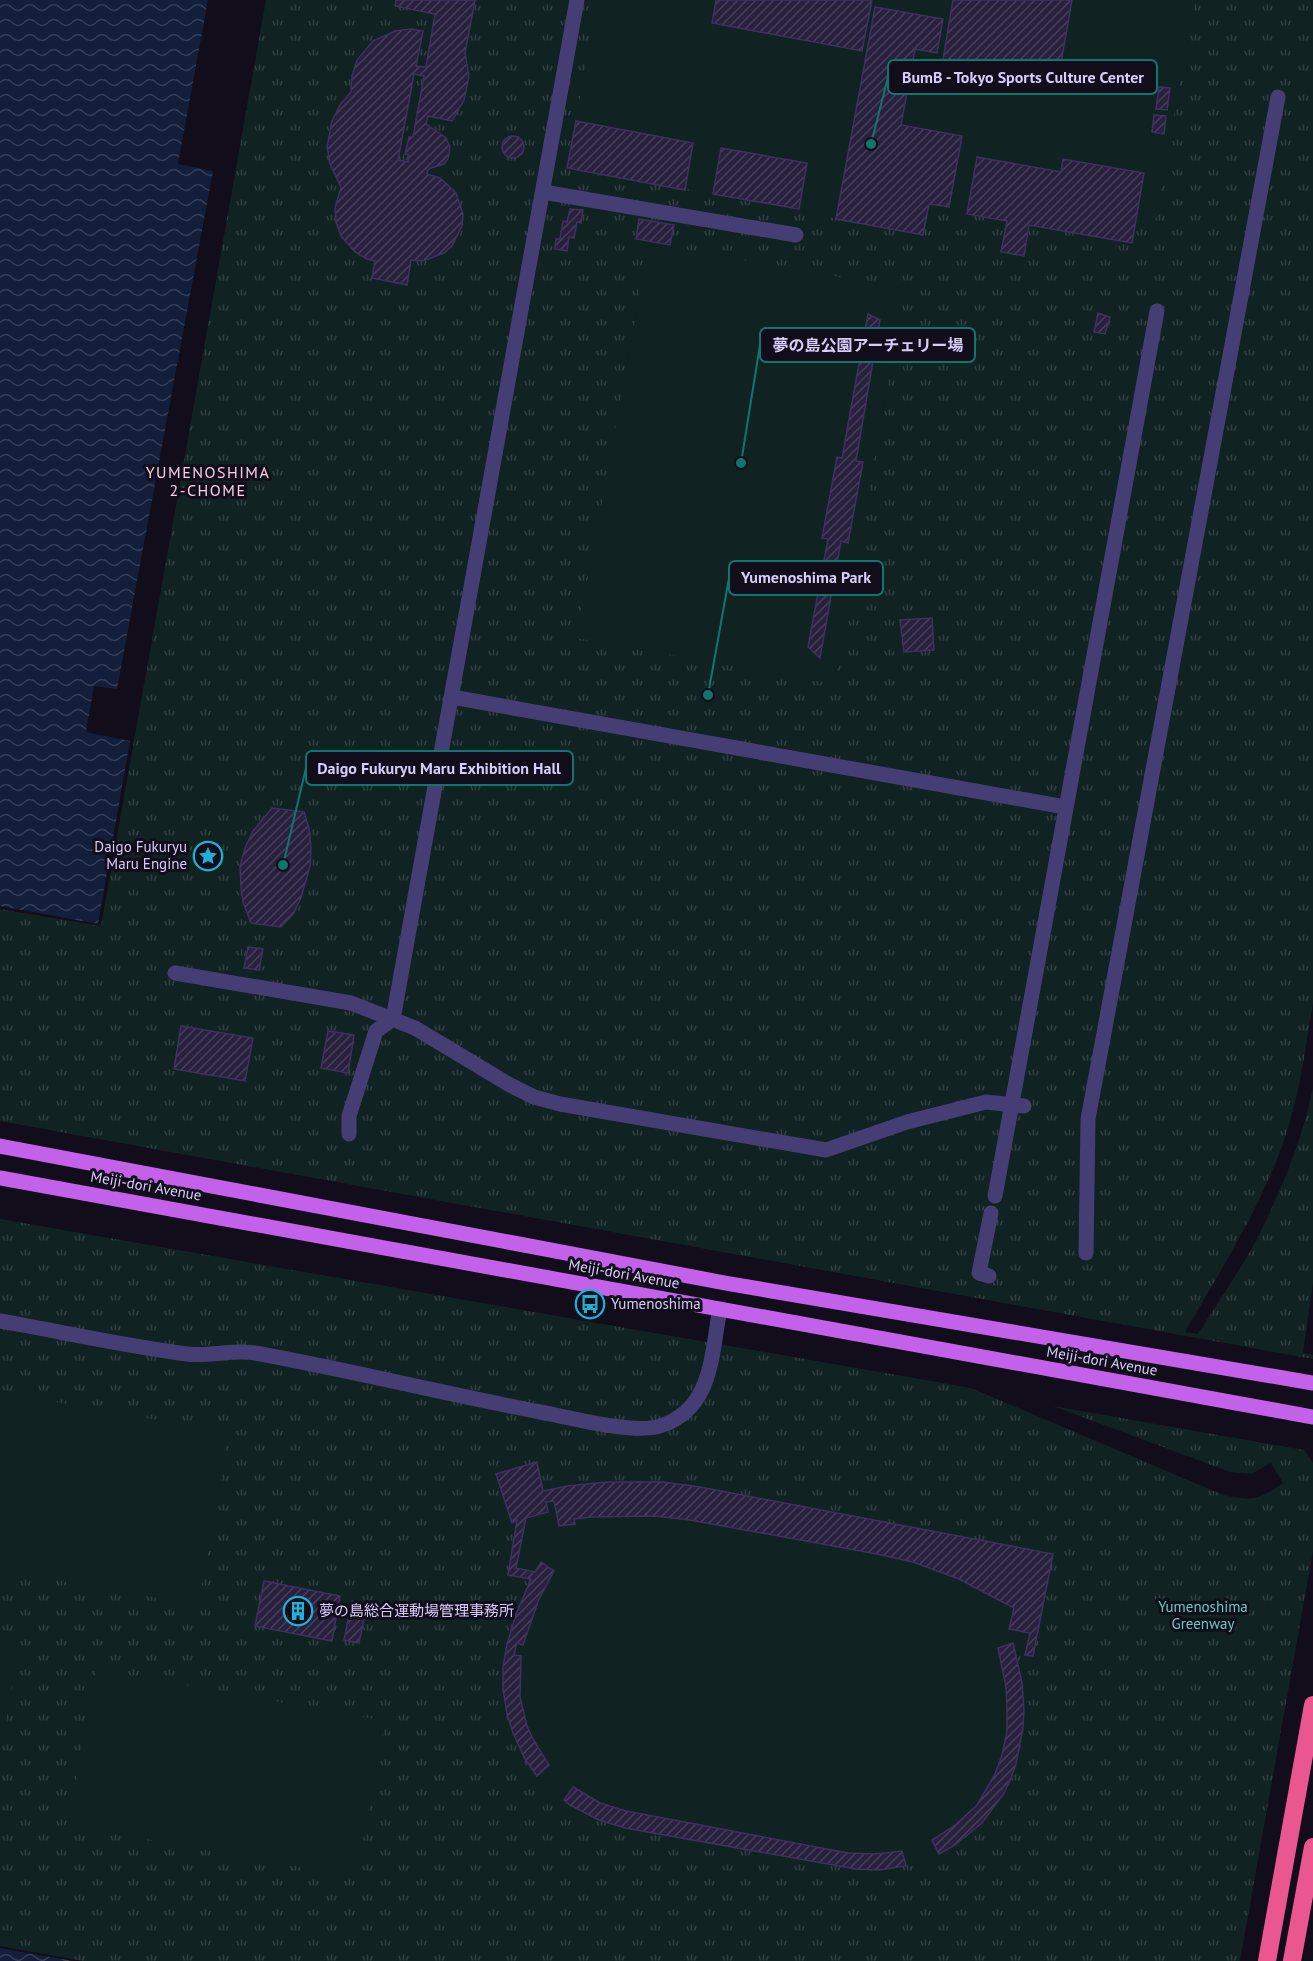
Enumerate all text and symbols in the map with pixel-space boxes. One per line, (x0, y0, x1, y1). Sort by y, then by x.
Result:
callout: BumB - Tokyo Sports Culture Center (888, 60, 1157, 94)
text: BumB - Tokyo Sports Culture Center (902, 67, 1144, 87)
callout: 夢の島公園アーチェリー場 (760, 328, 975, 362)
text: 夢の島公園アーチェリー場 (772, 335, 964, 355)
district label: YUMENOSHIMA 2-CHOME (146, 462, 270, 500)
callout: Yumenoshima Park (729, 561, 883, 595)
text: Yumenoshima Park (740, 567, 871, 587)
callout: Daigo Fukuryu Maru Exhibition Hall (306, 751, 573, 785)
text: Daigo Fukuryu Maru Exhibition Hall (317, 758, 561, 778)
place label: Daigo Fukuryu Maru Engine (94, 837, 187, 873)
place icon: Daigo Fukuryu Maru Engine (192, 840, 224, 872)
street label: Meiji-dori Avenue (89, 1166, 203, 1205)
street label: Meiji-dori Avenue (567, 1254, 681, 1293)
bus stop icon: Yumenoshima (574, 1288, 606, 1320)
place label: Yumenoshima (611, 1294, 701, 1313)
street label: Meiji-dori Avenue (1045, 1341, 1159, 1380)
building icon: 夢の島総合運動場管理事務所 (282, 1595, 314, 1627)
park label: Yumenoshima Greenway (1158, 1597, 1248, 1633)
place label: 夢の島総合運動場管理事務所 (319, 1601, 514, 1620)

